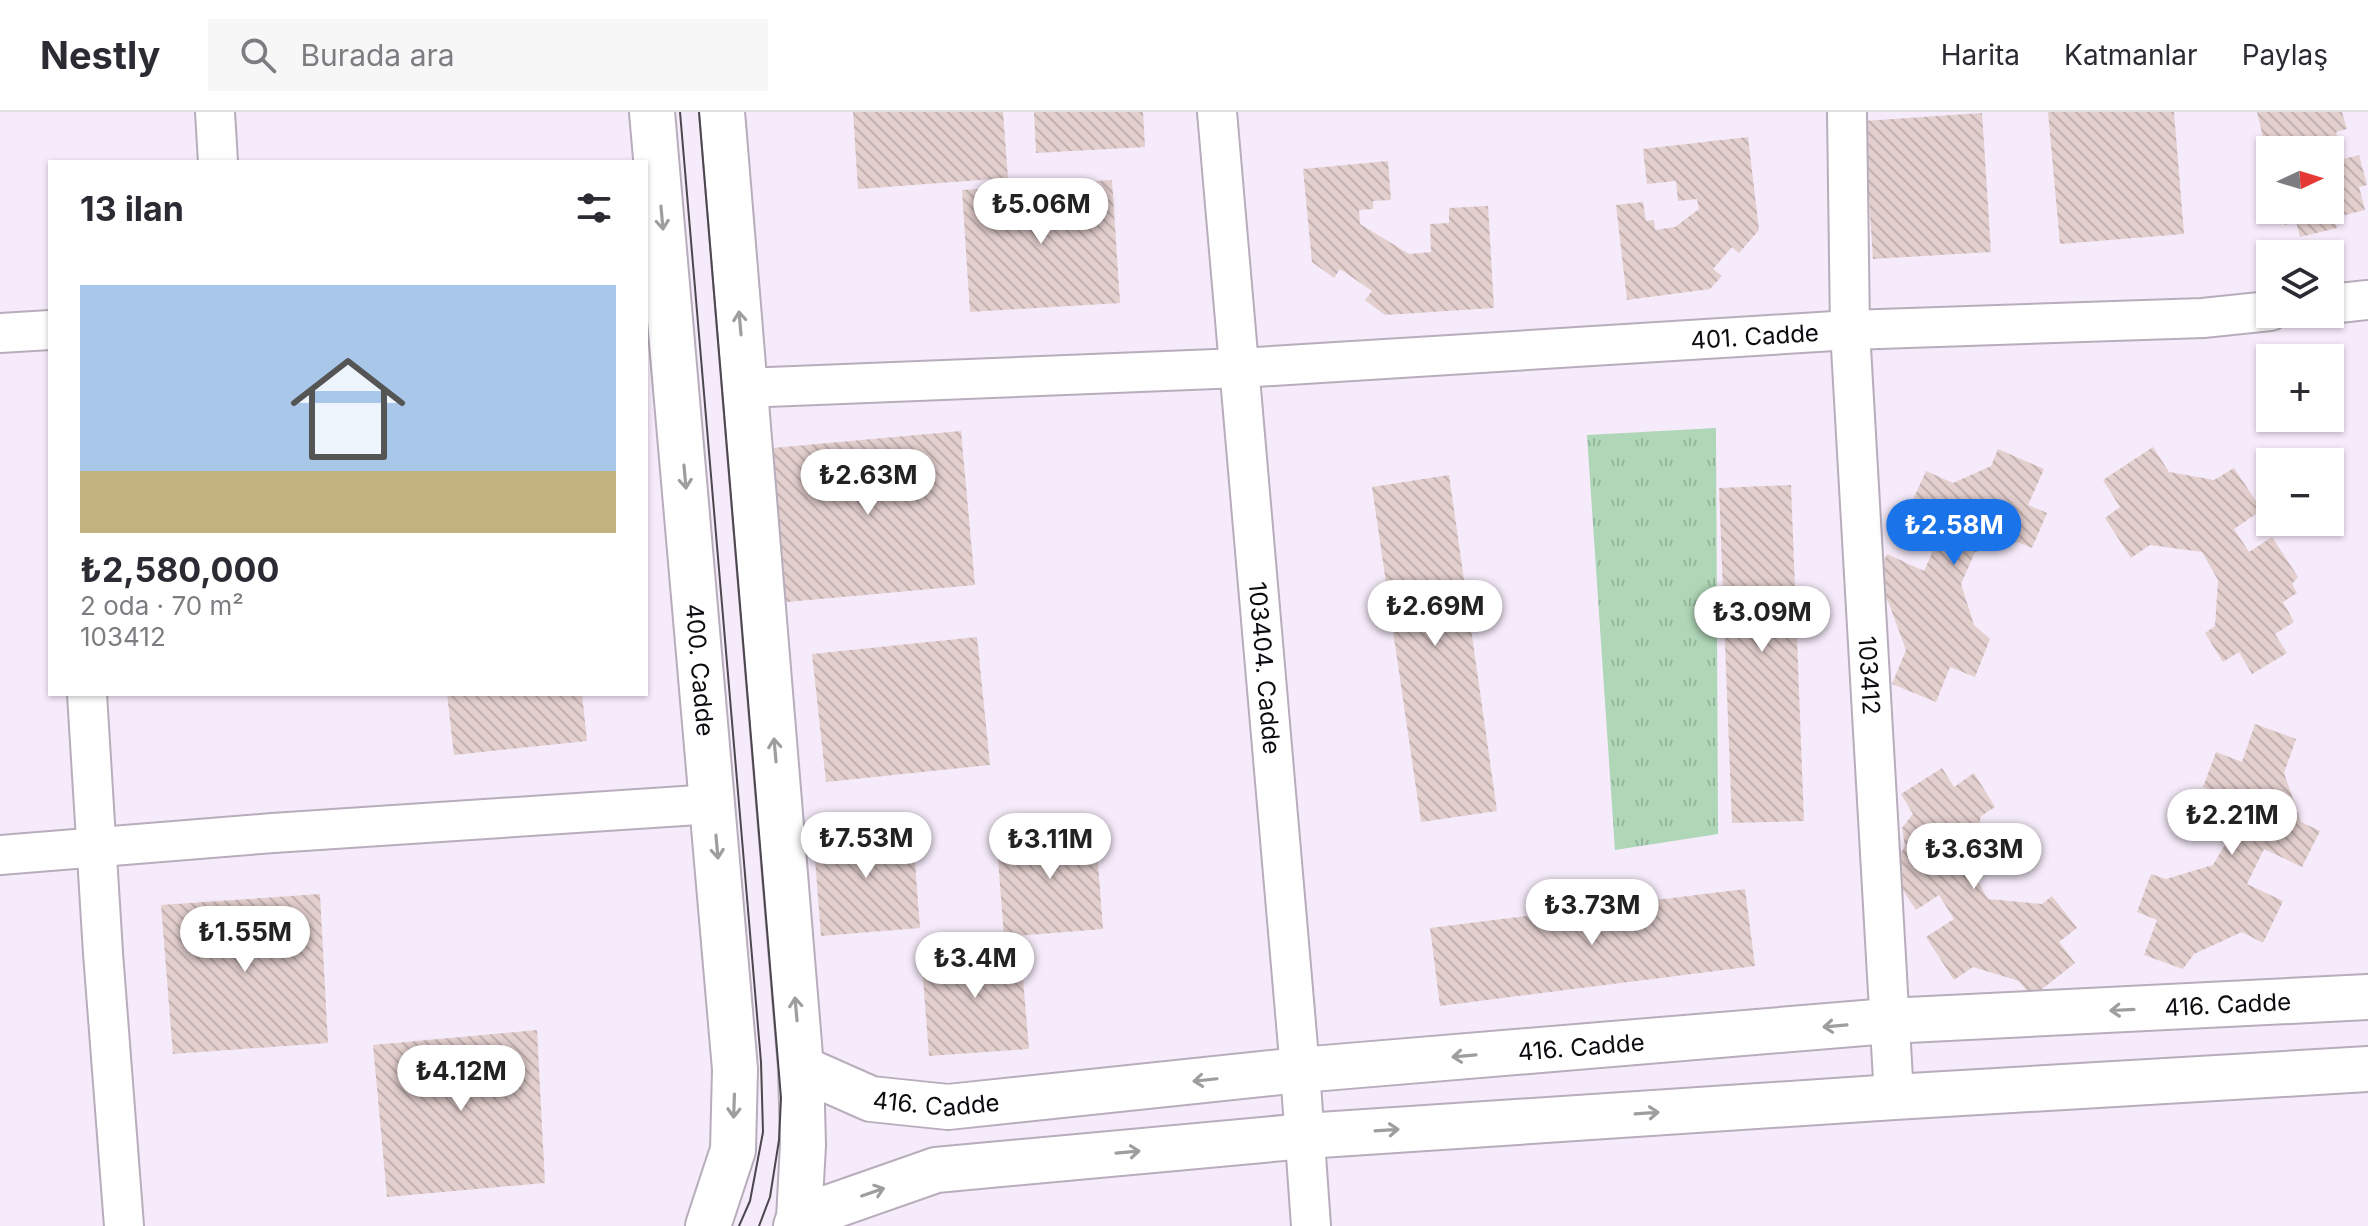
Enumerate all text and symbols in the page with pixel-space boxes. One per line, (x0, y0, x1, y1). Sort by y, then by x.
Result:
search box (208, 19, 768, 91)
text: Nestly (40, 32, 160, 78)
icon: search (236, 33, 280, 77)
text: Burada ara (300, 37, 455, 73)
text: Harita (1941, 38, 2020, 72)
text: Katmanlar (2064, 38, 2198, 72)
text: Paylaş (2242, 38, 2328, 72)
north arrow (2256, 136, 2344, 224)
map controls (2256, 136, 2344, 536)
pin: ₺5.06M (976, 178, 1106, 246)
icon: filters (572, 186, 616, 230)
text: 13 ilan (80, 188, 184, 229)
text: ₺5.06M (991, 188, 1091, 219)
one-way arrow (655, 204, 670, 230)
button: layers (2256, 240, 2344, 328)
one-way arrow (732, 310, 747, 337)
street label: 401. Cadde (1690, 317, 1820, 354)
icon: home (276, 337, 420, 481)
button: + (2256, 344, 2344, 432)
button: − (2256, 448, 2344, 536)
pin: ₺2.63M (803, 449, 933, 517)
text: ₺2.63M (819, 459, 917, 490)
one-way arrow (678, 463, 693, 490)
pin: ₺2.58M (1889, 499, 2019, 567)
text: ₺2.58M (1904, 509, 2004, 540)
text: ₺2,580,000 (80, 549, 279, 590)
street label: 103404. Cadde (1243, 580, 1287, 755)
pin: ₺2.69M (1370, 580, 1500, 648)
pin: ₺3.09M (1697, 586, 1827, 654)
text: 2 oda · 70 m² (80, 590, 244, 621)
text: ₺2.69M (1385, 590, 1485, 621)
text: ₺3.09M (1712, 596, 1812, 627)
street label: 400. Cadde (680, 602, 721, 738)
text: 103412 (80, 621, 166, 652)
street label: 103412 (1853, 635, 1887, 716)
one-way arrow (767, 737, 782, 764)
pin: ₺2.21M (2167, 789, 2297, 857)
text: ₺2.21M (2185, 799, 2279, 830)
pin: ₺7.53M (801, 812, 931, 880)
pin: ₺3.11M (985, 813, 1115, 881)
text: ₺7.53M (819, 822, 913, 853)
text: ₺3.11M (1007, 823, 1093, 854)
pin: ₺3.63M (1909, 823, 2039, 891)
one-way arrow (709, 833, 724, 860)
text: ₺3.63M (1925, 833, 2023, 864)
pin: ₺3.73M (1527, 879, 1657, 947)
text: ₺3.73M (1544, 889, 1640, 920)
pin: ₺1.55M (180, 906, 310, 974)
text: ₺1.55M (198, 916, 292, 947)
pin: ₺3.4M (919, 932, 1031, 1000)
text: ₺3.4M (933, 942, 1017, 973)
street label: 416. Cadde (2163, 986, 2292, 1022)
one-way arrow (788, 996, 803, 1023)
one-way arrow (2109, 1002, 2136, 1017)
one-way arrow (1822, 1018, 1849, 1033)
street label: 416. Cadde (1517, 1027, 1646, 1066)
pin: ₺4.12M (396, 1045, 526, 1113)
one-way arrow (1451, 1049, 1478, 1064)
text: ₺4.12M (415, 1055, 507, 1086)
one-way arrow (1192, 1072, 1219, 1087)
street label: 416. Cadde (871, 1085, 1001, 1122)
one-way arrow (727, 1092, 742, 1119)
one-way arrow (1633, 1105, 1660, 1120)
one-way arrow (1373, 1122, 1400, 1137)
one-way arrow (1114, 1145, 1141, 1160)
one-way arrow (860, 1184, 885, 1198)

